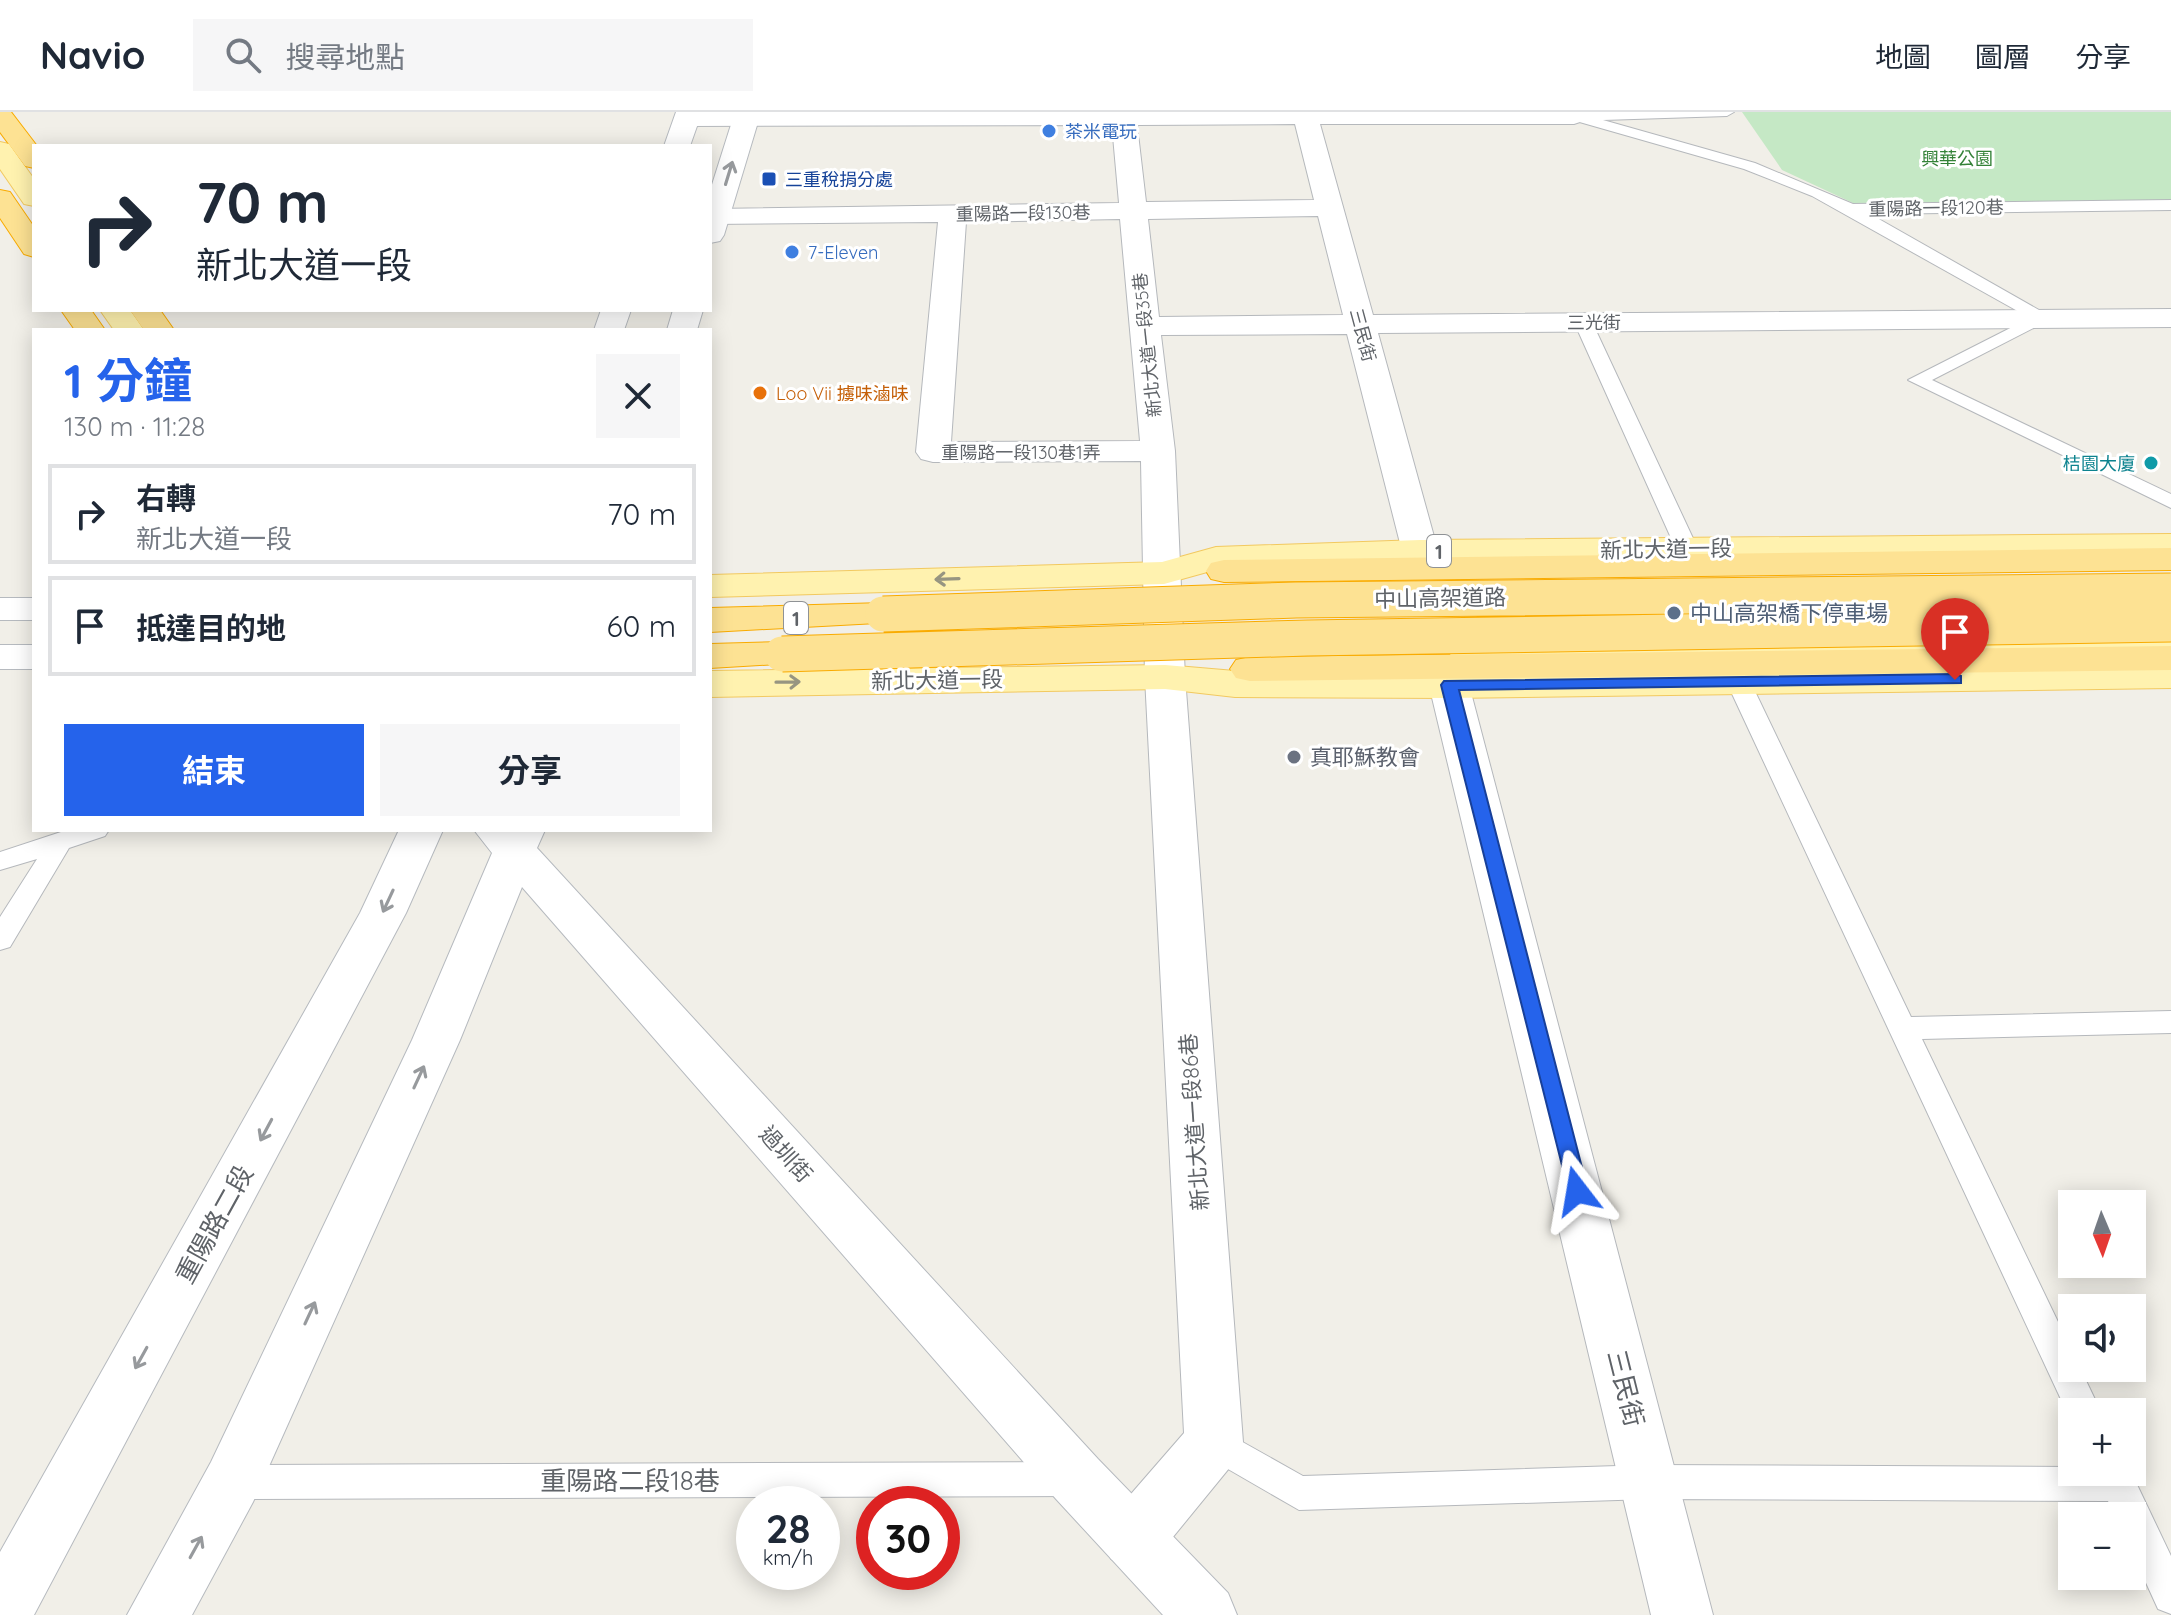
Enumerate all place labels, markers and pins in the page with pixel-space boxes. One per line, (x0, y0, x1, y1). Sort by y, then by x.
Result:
place label: 茶米電玩 (1065, 120, 1137, 143)
marker: 茶米電玩 (1040, 122, 1058, 140)
place label: 三重稅捐分處 (785, 168, 893, 191)
marker: 三重稅捐分處 (760, 170, 778, 188)
place label: 7-Eleven (808, 241, 879, 264)
marker: 7-Eleven (783, 243, 801, 261)
place label: Loo Vii 擄味滷味 (776, 382, 909, 405)
marker: Loo Vii 擄味滷味 (751, 384, 769, 402)
place label: 桔園大廈 (2063, 452, 2135, 475)
marker: 桔園大廈 (2142, 454, 2160, 472)
pin (1921, 598, 1989, 680)
place label: 中山高架橋下停車場 (1690, 599, 1888, 627)
marker: 中山高架橋下停車場 (1665, 604, 1683, 622)
place label: 真耶穌教會 (1310, 743, 1420, 771)
marker: 真耶穌教會 (1285, 748, 1303, 766)

